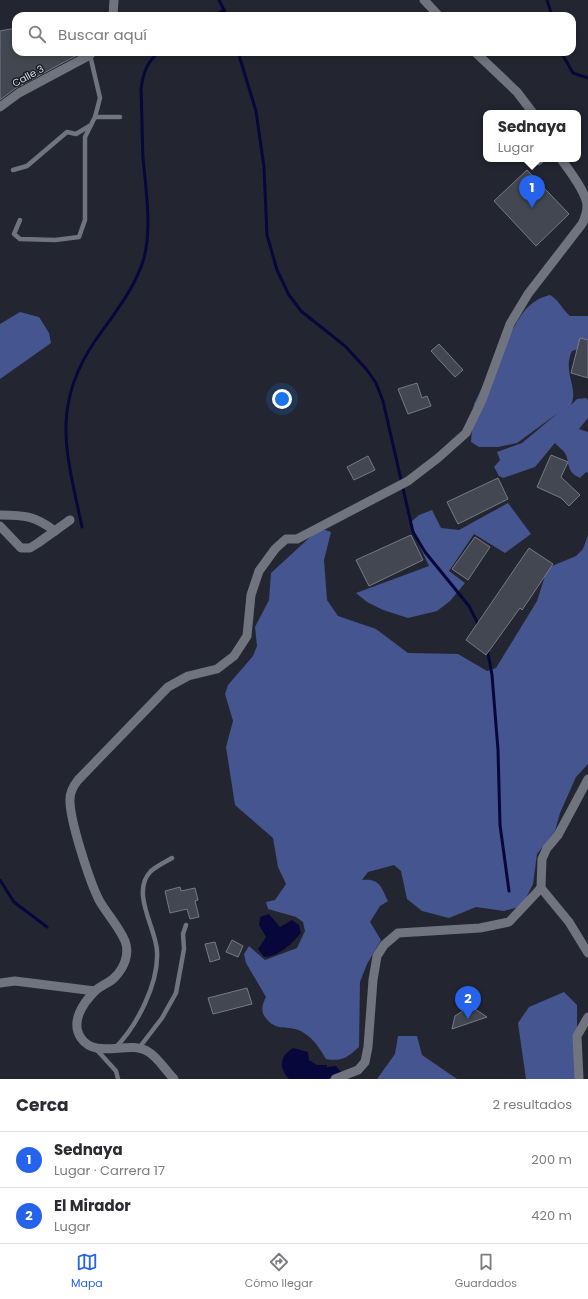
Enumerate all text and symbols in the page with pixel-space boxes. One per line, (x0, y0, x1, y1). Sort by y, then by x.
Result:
search box (12, 12, 576, 56)
icon: search (26, 23, 48, 45)
text: Buscar aquí (58, 24, 147, 45)
street label: Calle 3 (9, 61, 47, 91)
popup (483, 110, 581, 162)
text: Sednaya (498, 116, 566, 137)
text: Lugar (498, 138, 534, 157)
pin: 1 (519, 175, 545, 208)
your location (272, 389, 292, 409)
pin: 2 (455, 986, 481, 1019)
text: Cerca (16, 1093, 69, 1117)
text: 2 resultados (492, 1095, 572, 1114)
text: Sednaya (54, 1139, 123, 1160)
text: 1 (27, 1150, 31, 1169)
text: 200 m (531, 1150, 572, 1169)
text: Lugar · Carrera 17 (54, 1161, 165, 1180)
text: El Mirador (54, 1195, 131, 1216)
text: 2 (25, 1206, 33, 1225)
text: 420 m (531, 1206, 572, 1225)
text: Lugar (54, 1217, 90, 1236)
tab: Mapa (71, 1251, 103, 1292)
tab: Cómo llegar (245, 1251, 313, 1292)
tab: Guardados (455, 1251, 517, 1292)

